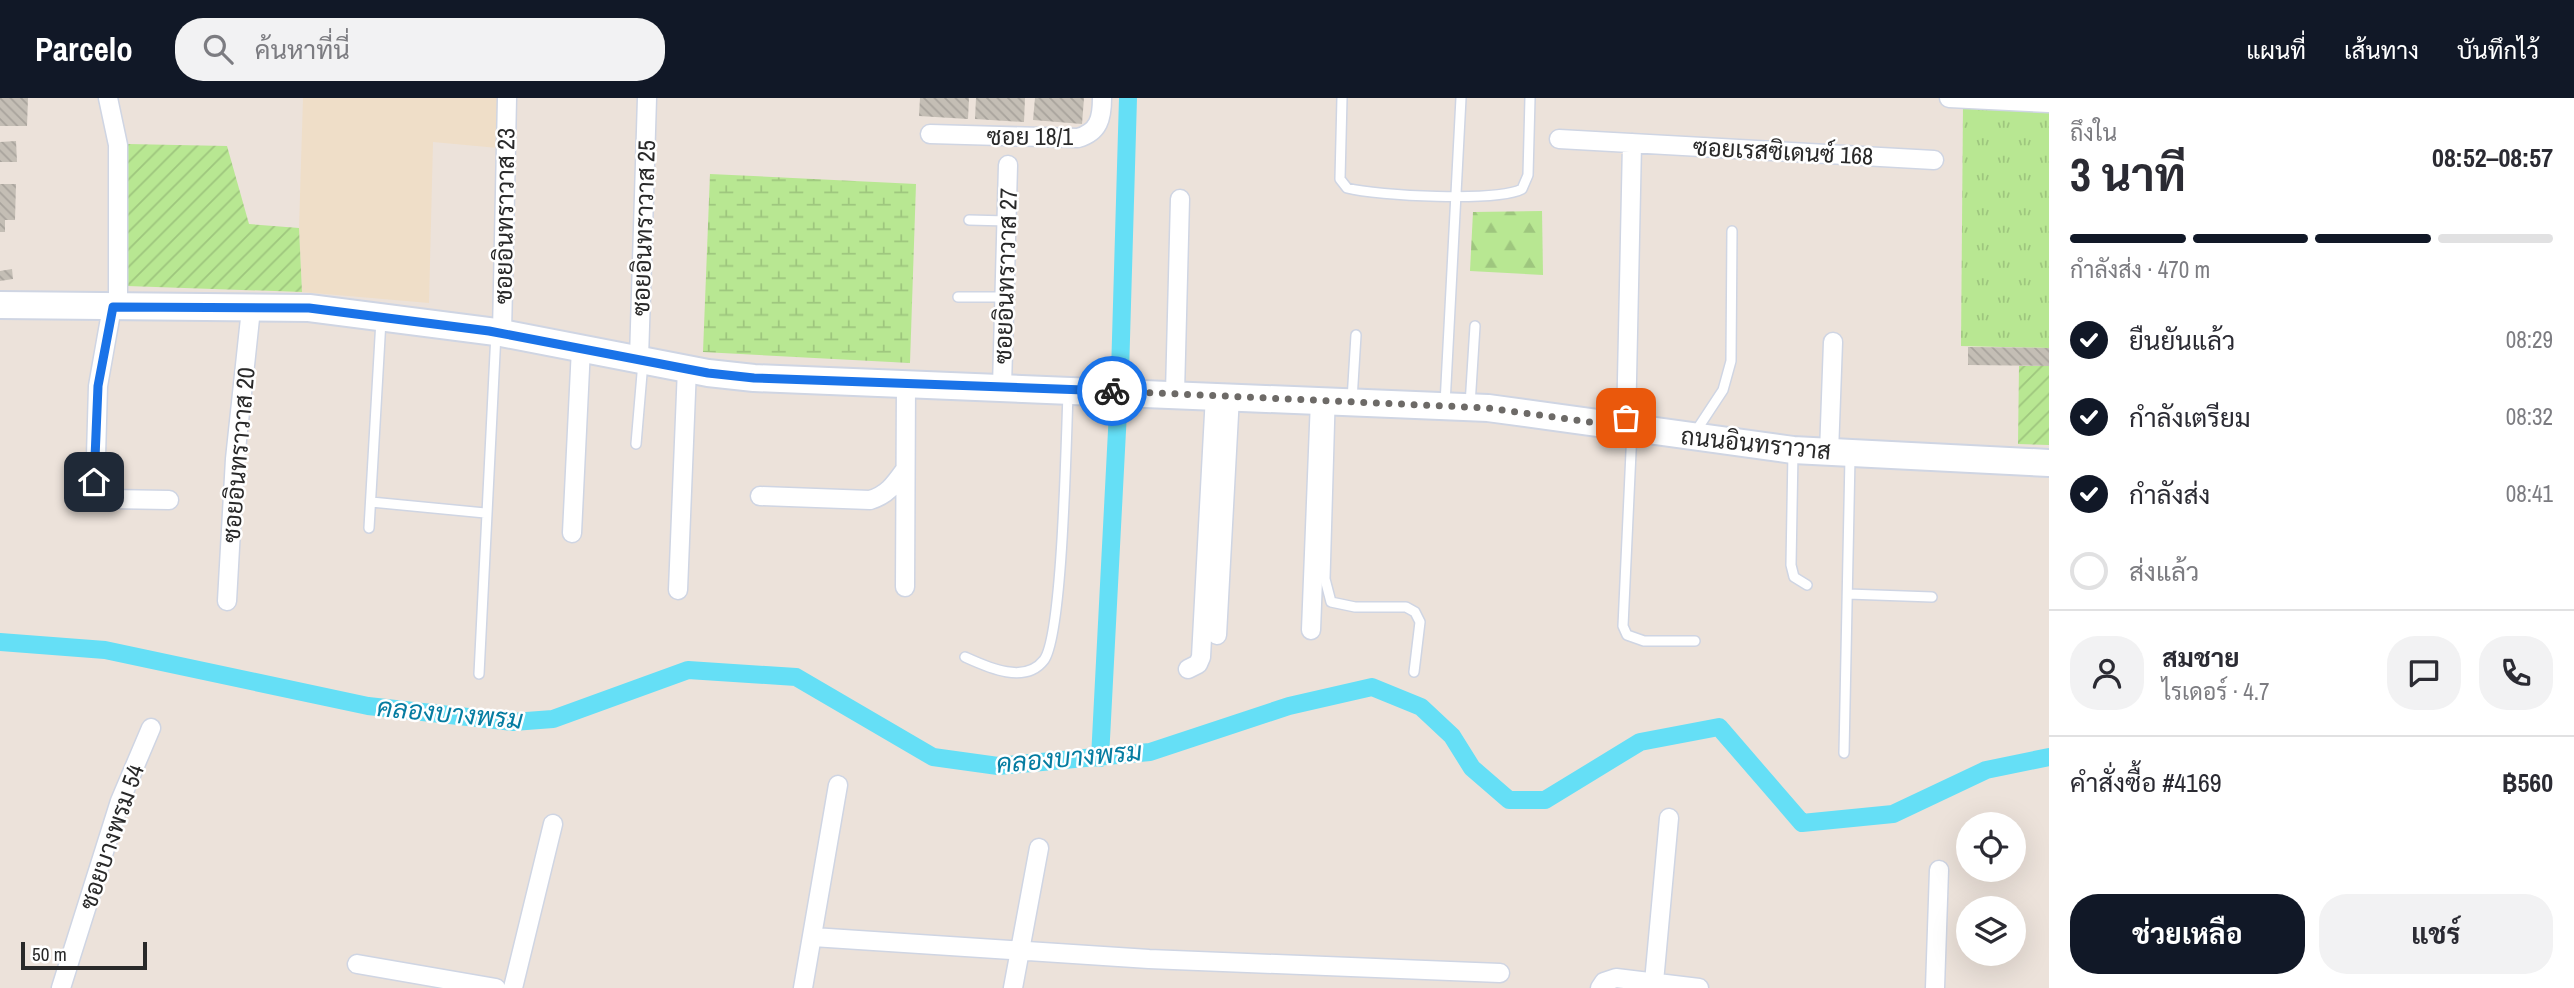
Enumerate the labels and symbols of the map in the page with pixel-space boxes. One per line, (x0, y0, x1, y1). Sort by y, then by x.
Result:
street label: ซอย 18/1 (987, 120, 1073, 152)
street label: ซอยอินทราวาส 23 (486, 128, 522, 304)
street label: ซอยเรสซิเดนซ์ 168 (1692, 130, 1874, 172)
street label: ซอยอินทราวาส 25 (624, 139, 662, 317)
street label: ซอยอินทราวาส 27 (986, 187, 1024, 365)
courier (1077, 356, 1147, 426)
street label: ซอยอินทราวาส 20 (214, 366, 262, 544)
pin (1596, 388, 1656, 448)
street label: ถนนอินทราวาส (1679, 419, 1833, 467)
pin (64, 452, 124, 512)
water label: คลองบางพรม (376, 689, 524, 737)
water label: คลองบางพรม (995, 733, 1143, 781)
street label: ซอยบางพรม 54 (71, 760, 151, 914)
scale bar (21, 939, 147, 971)

